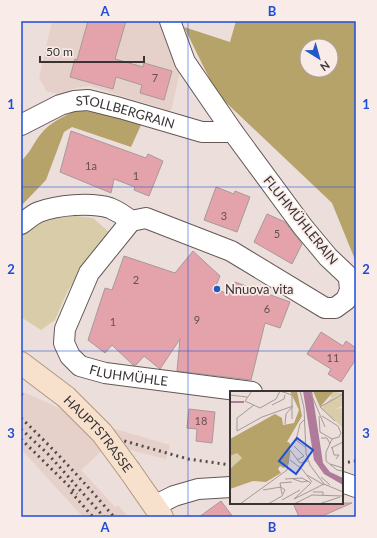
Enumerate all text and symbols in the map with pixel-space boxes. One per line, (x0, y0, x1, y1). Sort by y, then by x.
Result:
text: A (99, 3, 110, 19)
text: B (268, 3, 277, 19)
scale bar (40, 38, 144, 64)
north arrow (299, 38, 339, 78)
text: 50 m (46, 44, 73, 59)
text: N (318, 59, 333, 74)
house number: 7 (152, 71, 158, 84)
street label: STOLLBERGRAIN (75, 92, 177, 132)
text: 1 (7, 96, 15, 112)
text: 1 (362, 96, 370, 112)
house number: 1a (85, 159, 97, 172)
house number: 1 (133, 169, 139, 182)
street label: FLUHMÜHLERAIN (260, 172, 342, 268)
house number: 3 (221, 209, 227, 222)
house number: 5 (274, 227, 280, 240)
text: 2 (7, 261, 15, 277)
text: 2 (362, 261, 370, 277)
house number: 2 (133, 273, 139, 286)
place label: Nnuova vita (225, 281, 294, 297)
marker: Nnuova vita (212, 284, 222, 294)
house number: 6 (264, 302, 270, 315)
house number: 9 (194, 313, 200, 326)
house number: 1 (110, 315, 116, 328)
house number: 11 (327, 351, 339, 364)
street label: FLUHMÜHLE (88, 361, 169, 389)
inset map (230, 391, 343, 504)
street label: HAUPTSTRASSE (61, 392, 136, 475)
house number: 18 (195, 414, 207, 427)
text: 3 (7, 425, 15, 441)
text: 3 (362, 425, 370, 441)
text: A (99, 519, 110, 535)
text: B (268, 519, 277, 535)

